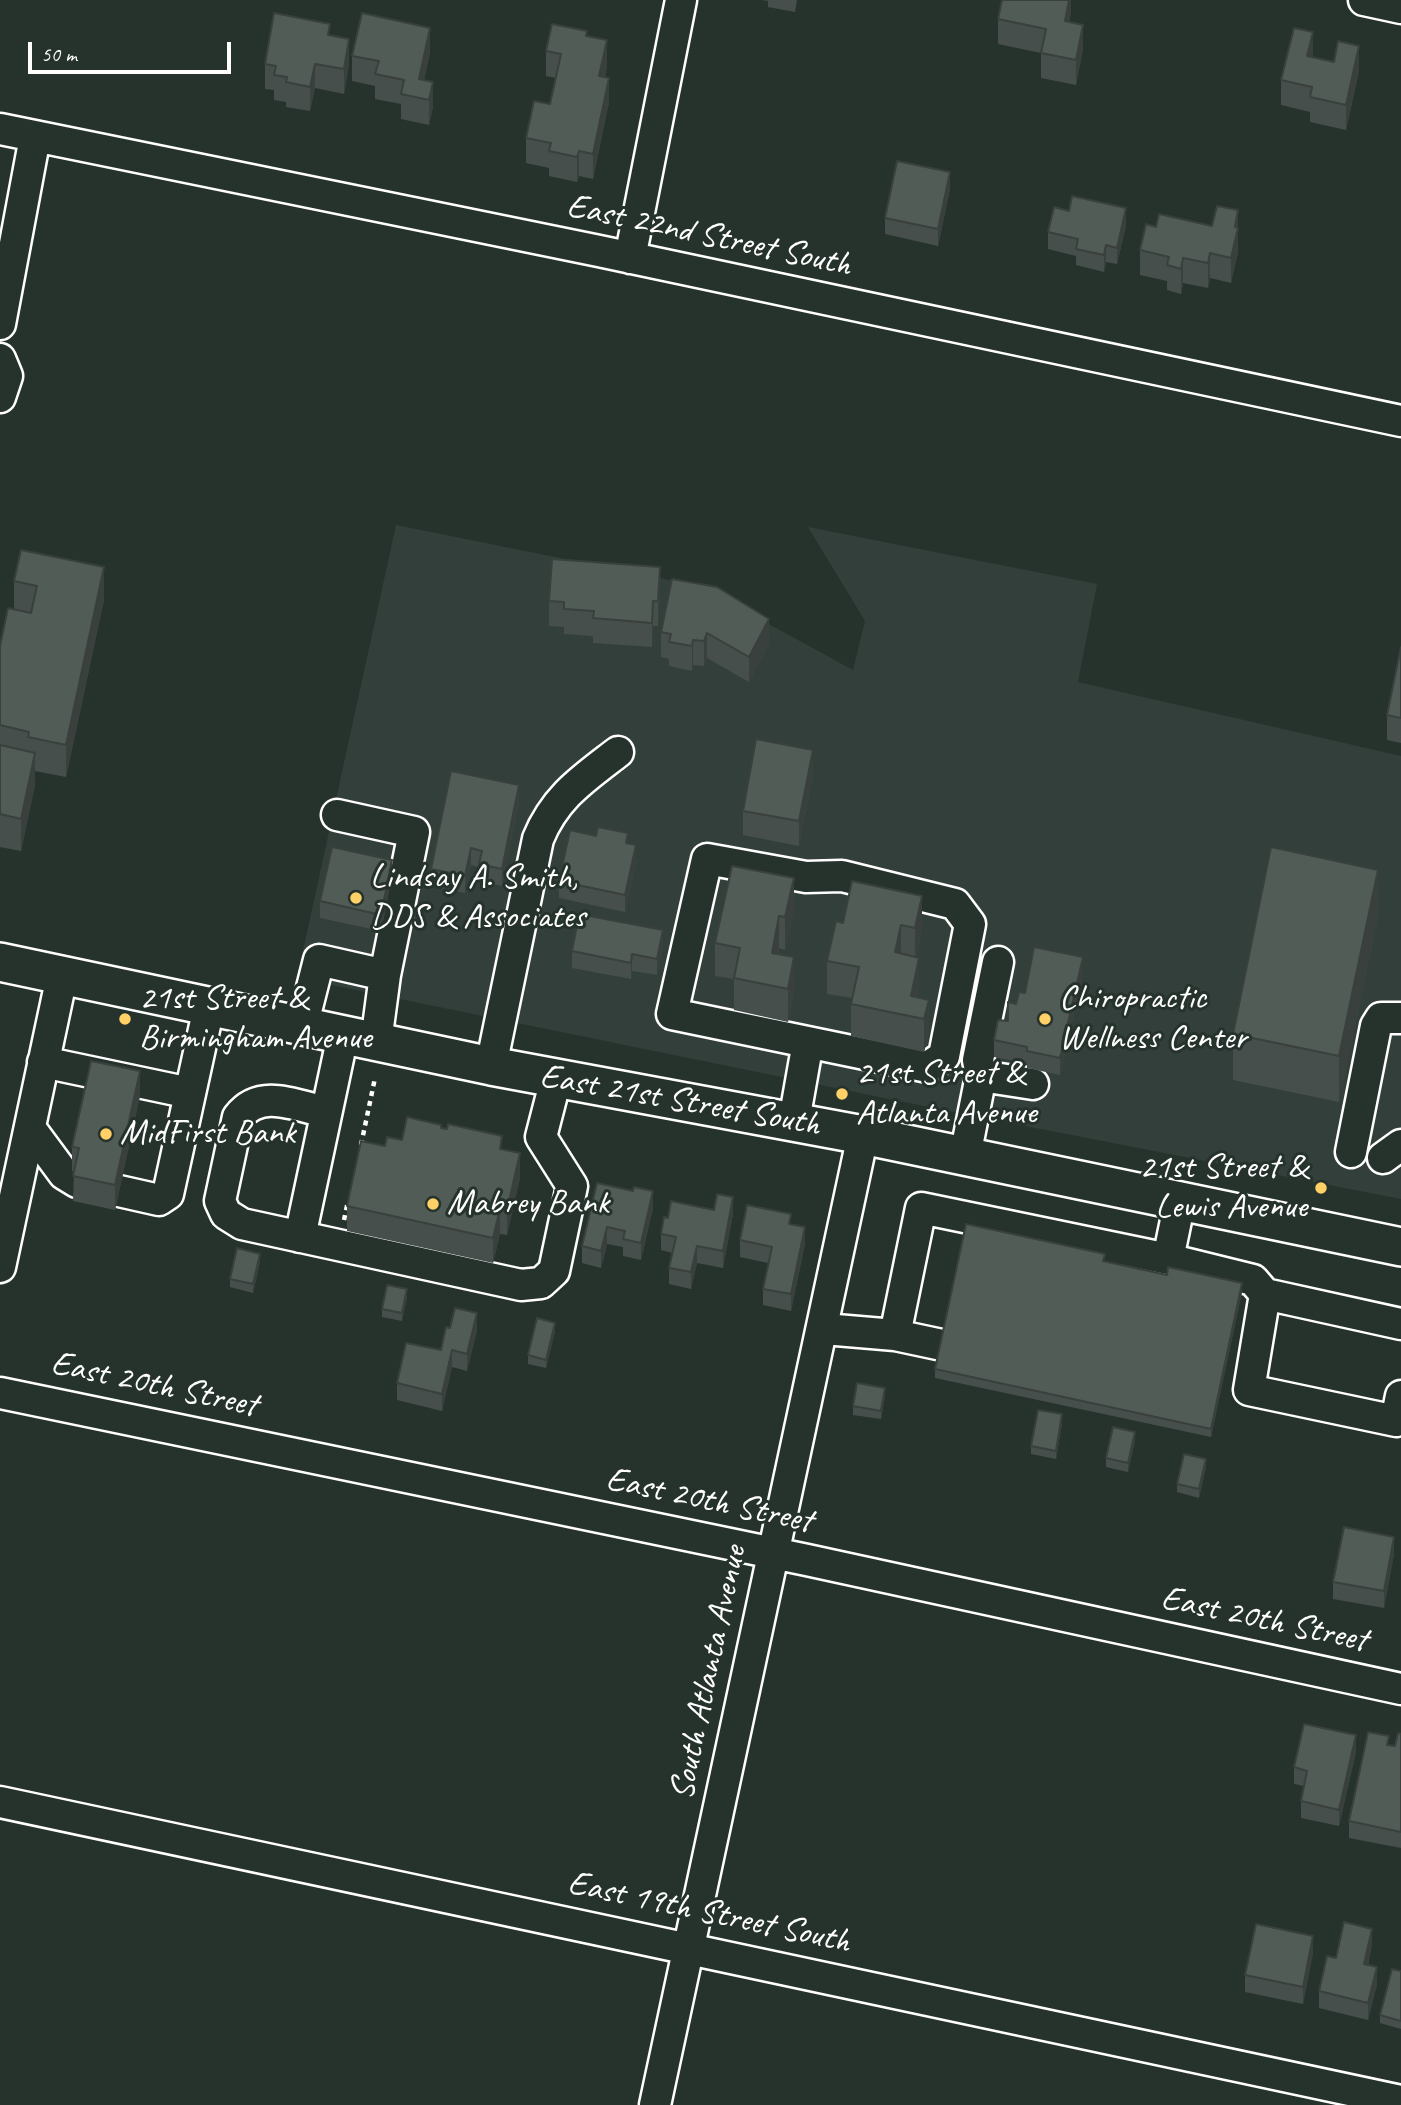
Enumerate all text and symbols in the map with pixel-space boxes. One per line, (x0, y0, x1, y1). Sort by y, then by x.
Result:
scale bar (32, 28, 234, 72)
text: 50 m (41, 41, 77, 67)
street label: East 22nd Street South (563, 185, 855, 287)
place label: Lindsay A. Smith, DDS & Associates (370, 857, 585, 939)
marker: Lindsay A. Smith, DDS & Associates (348, 890, 364, 906)
place label: 21st Street & Birmingham Avenue (139, 978, 372, 1060)
place label: Chiropractic Wellness Center (1059, 978, 1247, 1060)
marker: 21st Street & Birmingham Avenue (117, 1011, 133, 1027)
marker: Chiropractic Wellness Center (1037, 1011, 1053, 1027)
place label: 21st Street & Atlanta Avenue (856, 1053, 1037, 1135)
street label: East 21st Street South (537, 1056, 823, 1146)
marker: 21st Street & Atlanta Avenue (834, 1086, 850, 1102)
place label: MidFirst Bank (120, 1113, 295, 1155)
marker: MidFirst Bank (98, 1126, 114, 1142)
place label: 21st Street & Lewis Avenue (1139, 1147, 1307, 1229)
marker: 21st Street & Lewis Avenue (1313, 1180, 1329, 1196)
place label: Mabrey Bank (447, 1183, 609, 1225)
marker: Mabrey Bank (425, 1196, 441, 1212)
street label: East 20th Street (47, 1343, 261, 1427)
street label: East 20th Street (602, 1459, 816, 1543)
street label: South Atlanta Avenue (662, 1542, 756, 1804)
street label: East 20th Street (1157, 1578, 1371, 1662)
street label: East 19th Street South (564, 1863, 854, 1963)

